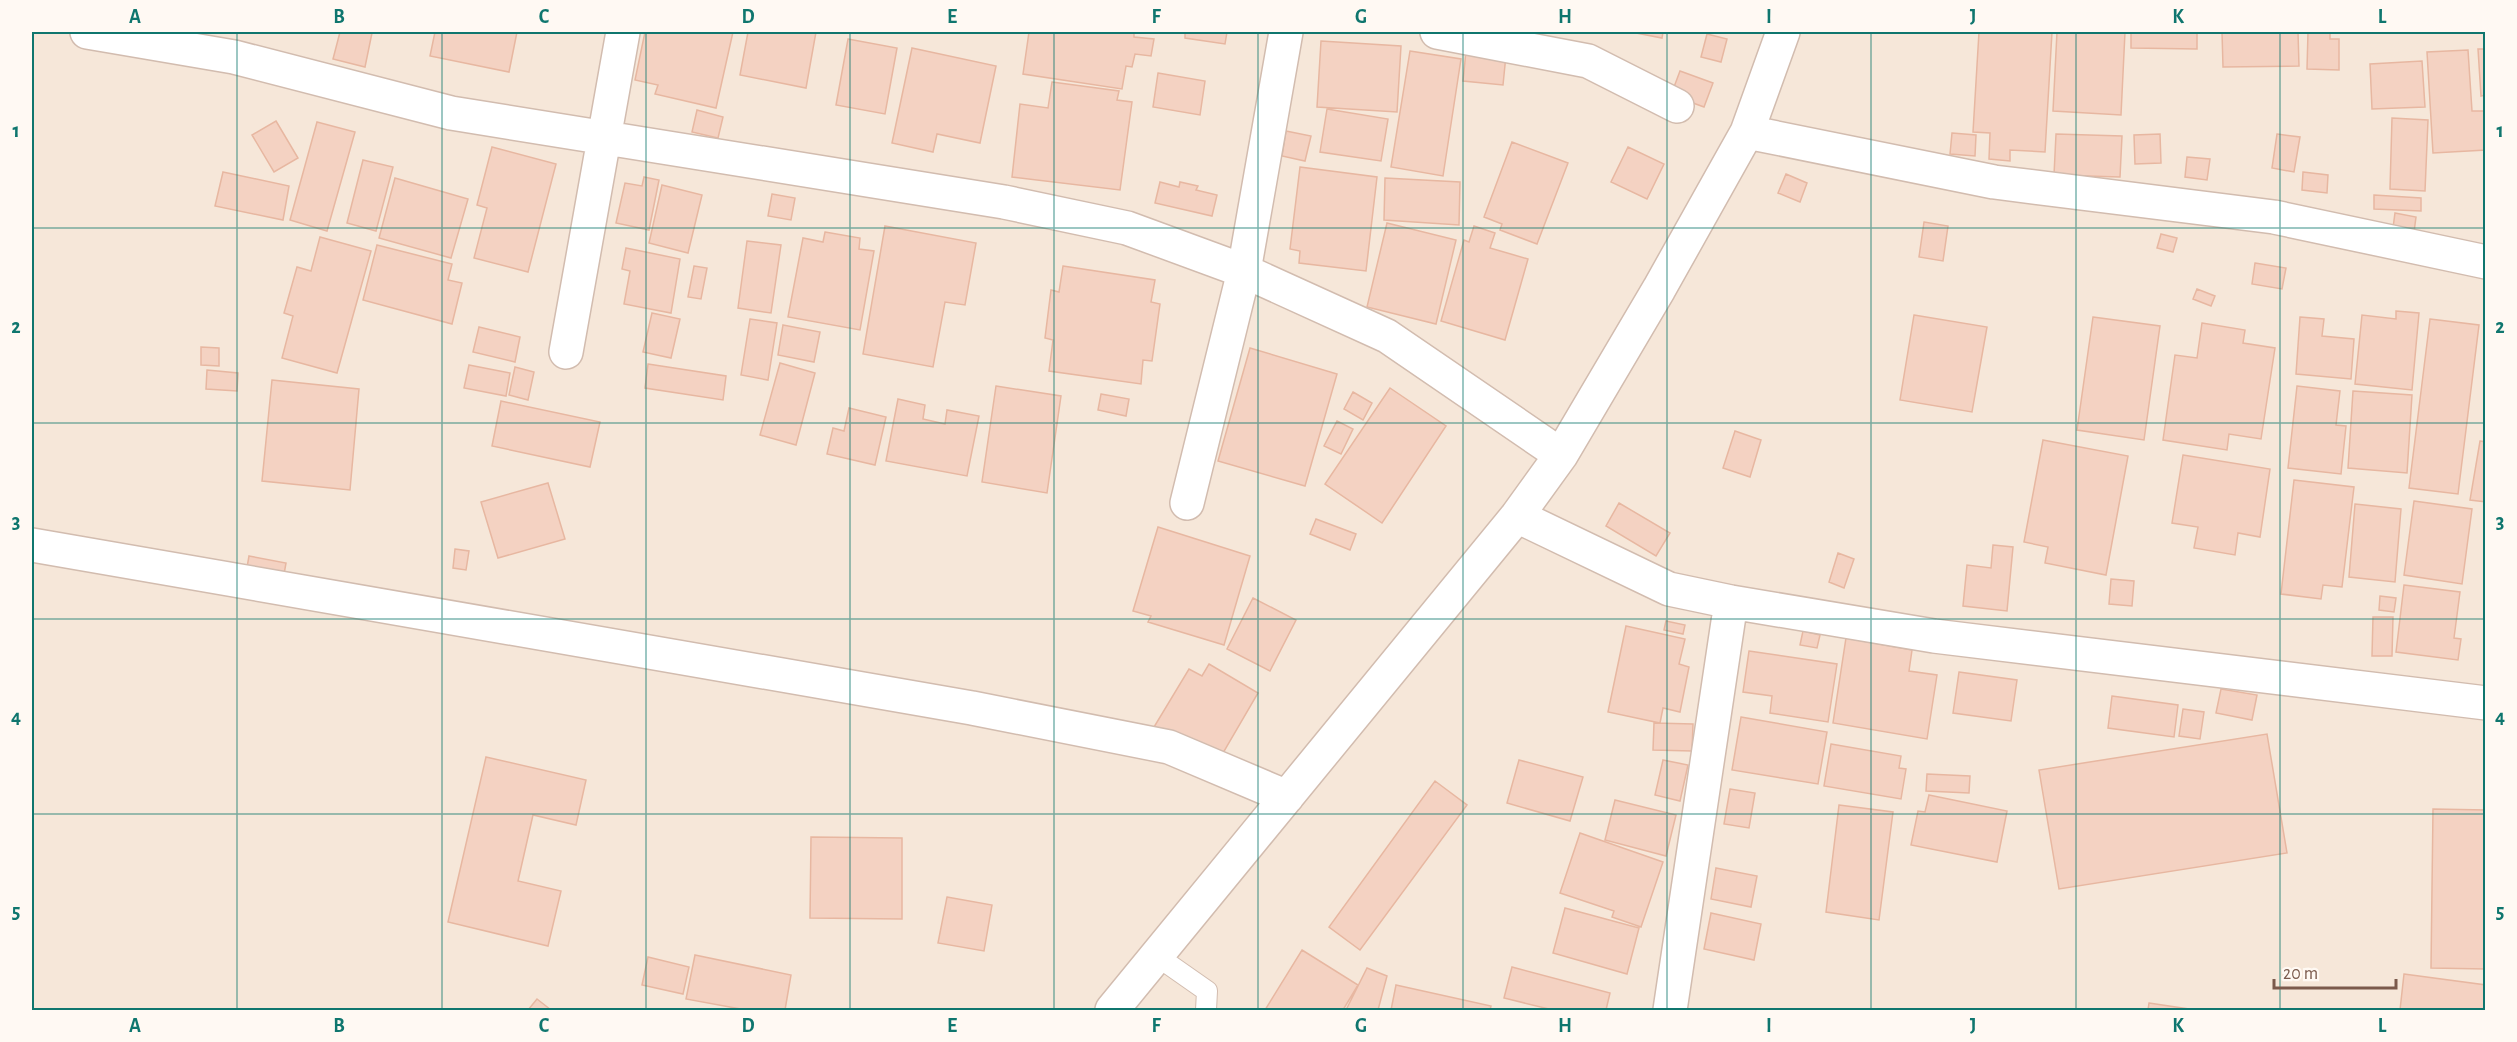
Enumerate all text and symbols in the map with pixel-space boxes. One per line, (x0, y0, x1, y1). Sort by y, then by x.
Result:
text: A (129, 7, 141, 27)
text: B (333, 7, 345, 27)
text: C (539, 7, 550, 27)
text: D (741, 7, 755, 27)
text: E (947, 7, 957, 27)
text: F (1151, 7, 1161, 27)
text: G (1355, 7, 1367, 27)
text: H (1558, 7, 1572, 27)
text: I (1766, 7, 1772, 27)
text: J (1970, 7, 1976, 27)
text: K (2172, 7, 2184, 27)
text: L (2378, 7, 2387, 27)
text: 1 (12, 121, 20, 141)
text: 1 (2496, 121, 2504, 141)
text: 2 (11, 317, 21, 337)
text: 2 (2495, 317, 2505, 337)
text: 3 (12, 512, 20, 532)
text: 3 (2496, 512, 2504, 532)
text: 4 (11, 707, 21, 727)
text: 4 (2495, 707, 2505, 727)
text: 5 (12, 902, 20, 922)
text: 5 (2496, 902, 2504, 922)
scale bar (2274, 952, 2396, 990)
text: 20 m (2283, 965, 2318, 983)
text: A (129, 1016, 141, 1036)
text: B (333, 1016, 345, 1036)
text: C (539, 1016, 550, 1036)
text: D (741, 1016, 755, 1036)
text: E (947, 1016, 957, 1036)
text: F (1151, 1016, 1161, 1036)
text: G (1355, 1016, 1367, 1036)
text: H (1558, 1016, 1572, 1036)
text: I (1766, 1016, 1772, 1036)
text: J (1970, 1016, 1976, 1036)
text: K (2172, 1016, 2184, 1036)
text: L (2378, 1016, 2387, 1036)

